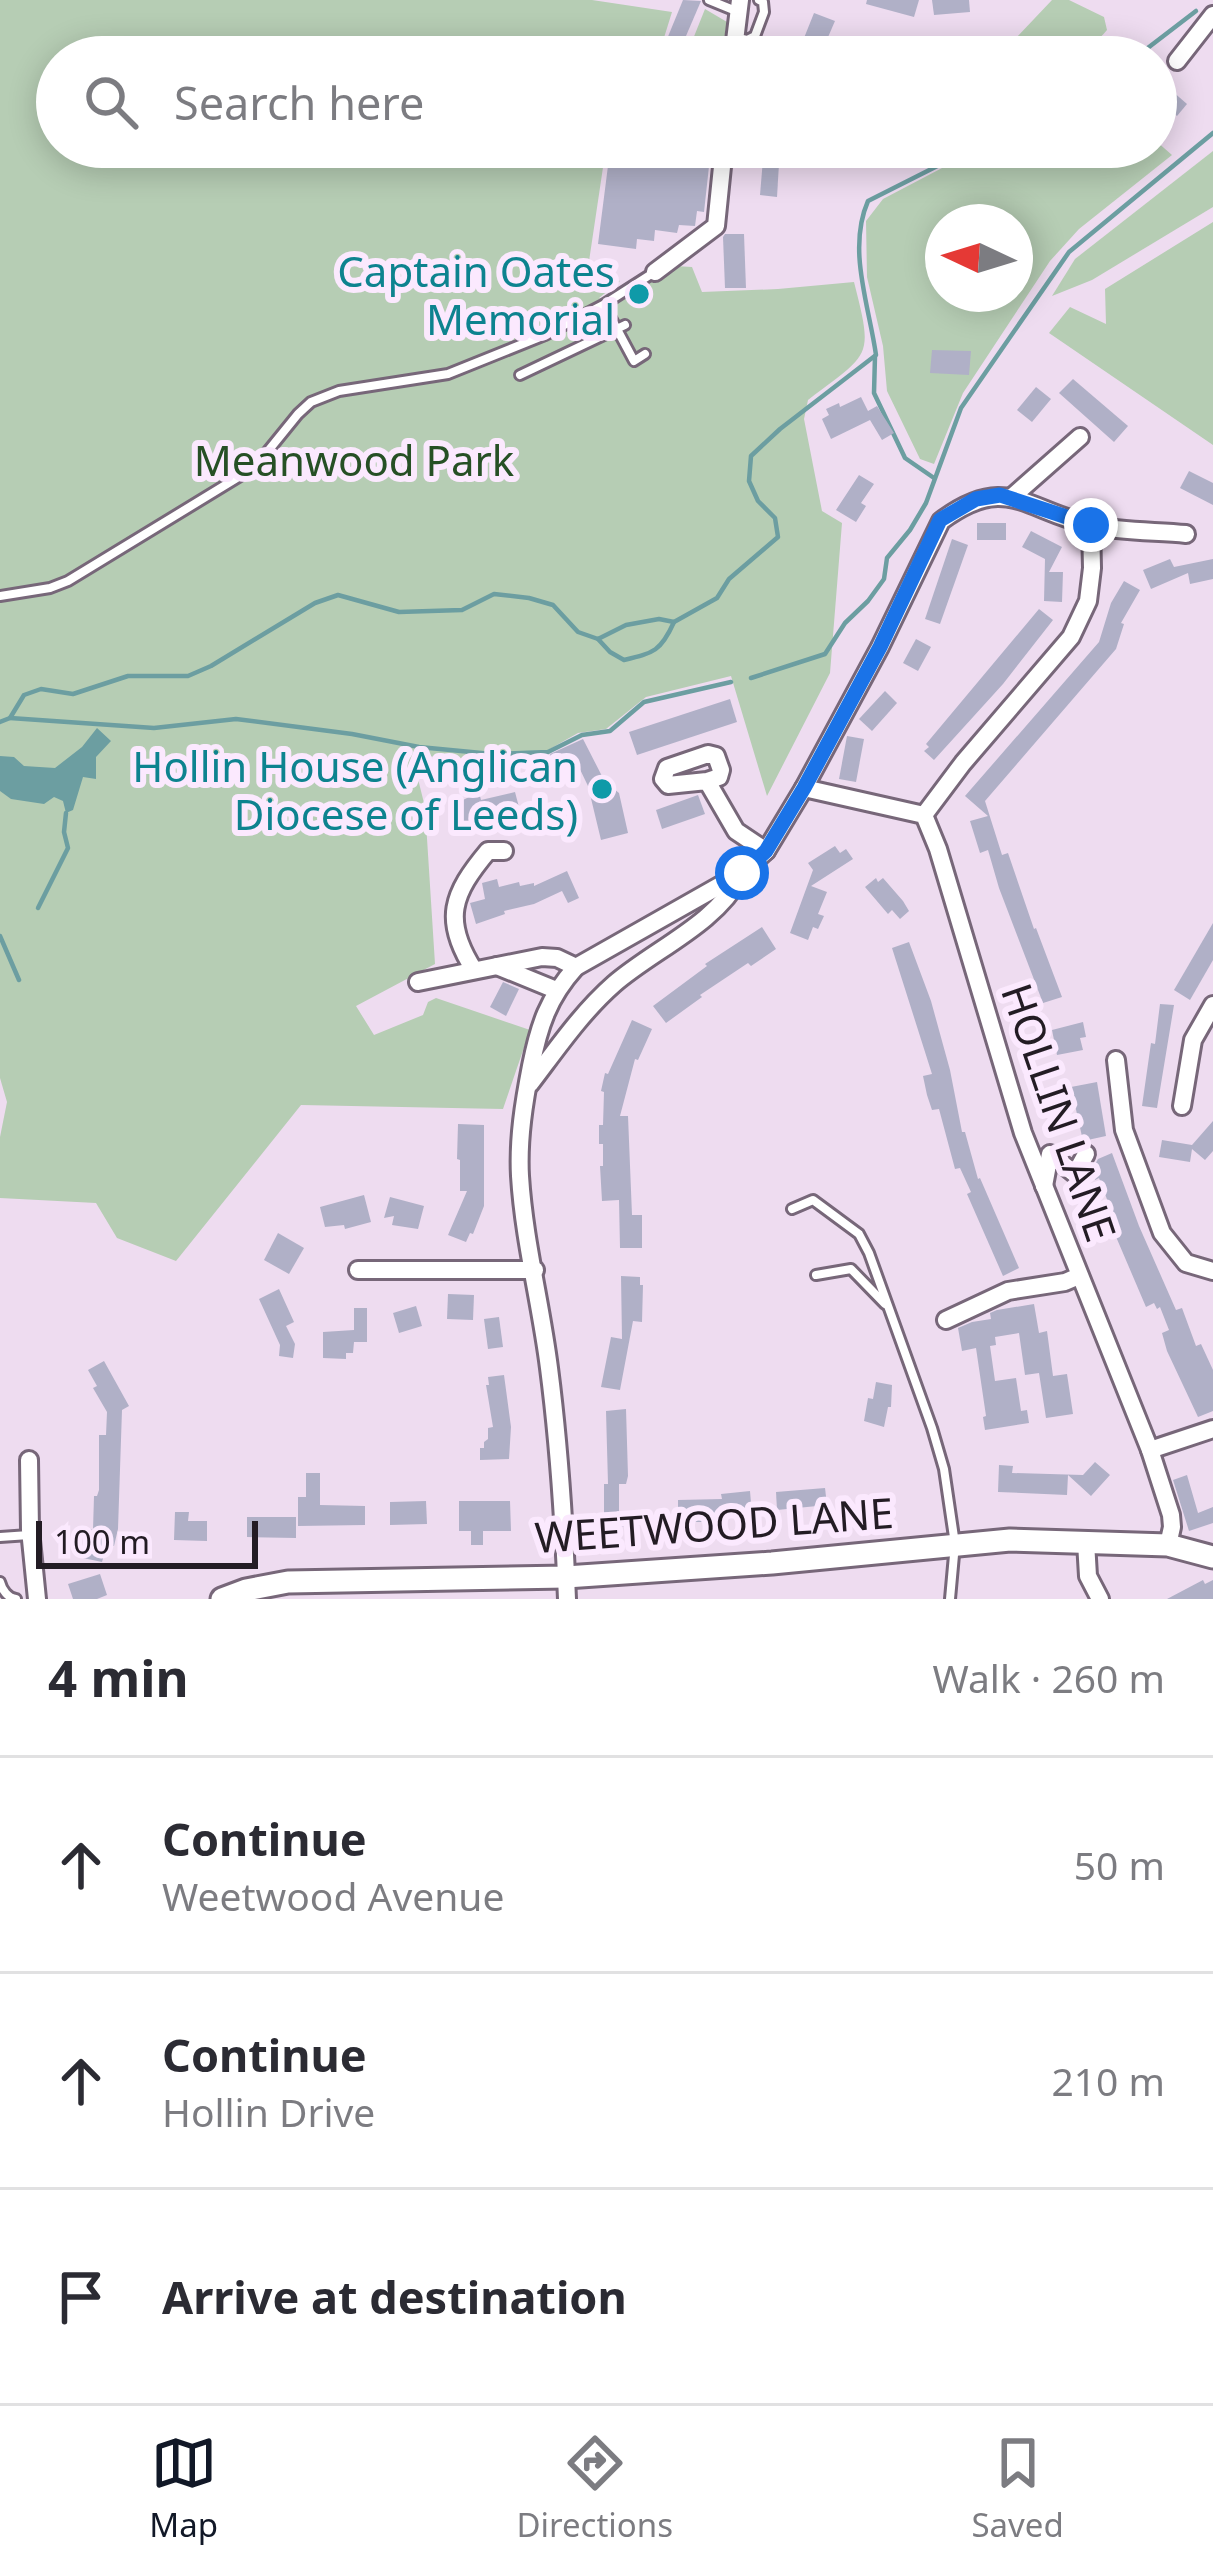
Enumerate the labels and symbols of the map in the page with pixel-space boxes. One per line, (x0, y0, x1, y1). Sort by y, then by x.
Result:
north arrow (925, 204, 1033, 312)
place label: Captain Oates Memorial (337, 242, 615, 347)
marker: Captain Oates Memorial (626, 281, 652, 307)
park label: Meanwood Park (194, 431, 515, 488)
route end (1064, 498, 1118, 552)
place label: Hollin House (Anglican Diocese of Leeds) (132, 737, 578, 842)
marker: Hollin House (Anglican Diocese of Leeds) (589, 776, 615, 802)
route start (715, 846, 769, 900)
street label: HOLLIN LANE (989, 975, 1131, 1249)
street label: WEETWOOD LANE (533, 1483, 895, 1565)
scale bar (36, 1515, 258, 1568)

